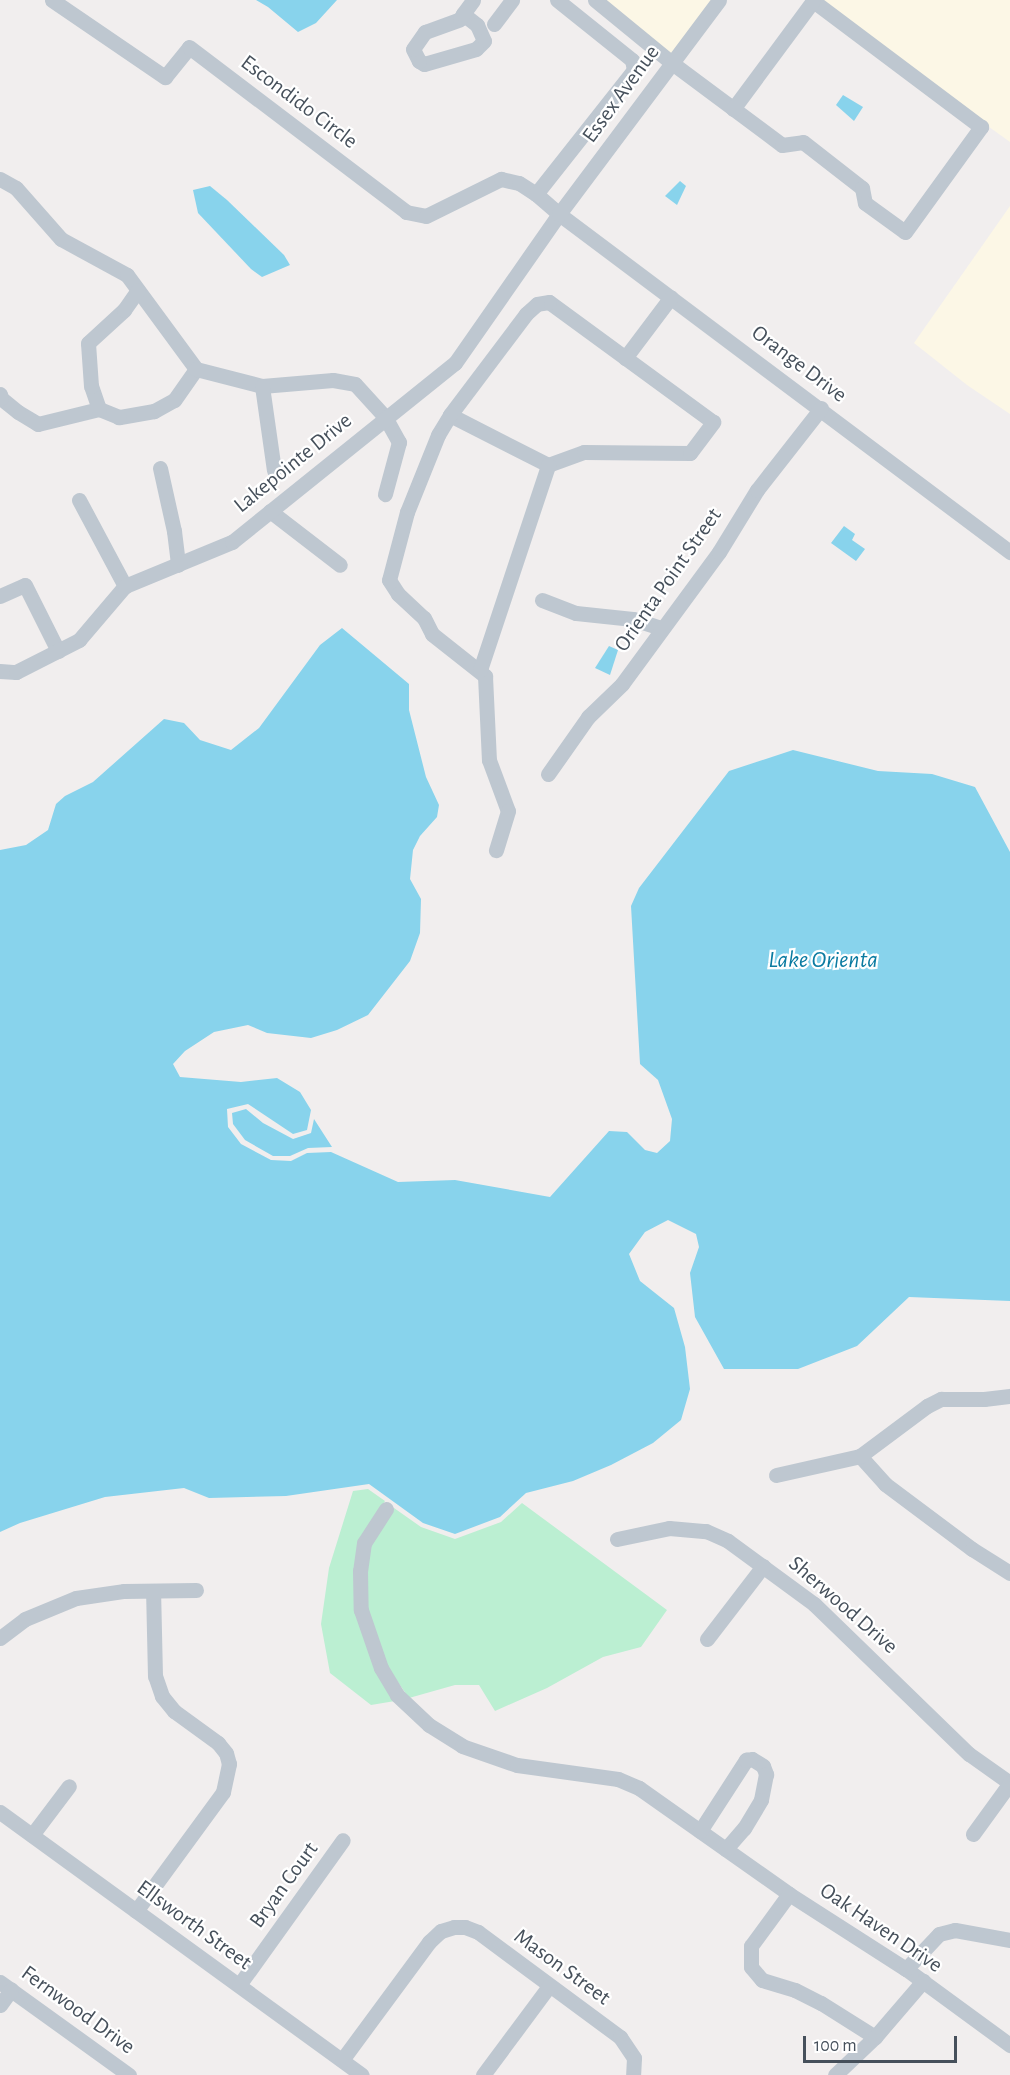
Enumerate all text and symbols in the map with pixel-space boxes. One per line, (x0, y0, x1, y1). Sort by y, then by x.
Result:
street label: Essex Avenue (577, 40, 665, 148)
street label: Escondido Circle (235, 49, 363, 155)
street label: Orange Drive (746, 320, 852, 408)
street label: Lakepointe Drive (229, 407, 357, 519)
street label: Orienta Point Street (609, 503, 727, 657)
water label: Lake Orienta (768, 947, 878, 975)
street label: Sherwood Drive (783, 1550, 903, 1660)
street label: Bryan Court (244, 1837, 324, 1933)
street label: Ellsworth Street (131, 1874, 257, 1976)
street label: Oak Haven Drive (815, 1877, 947, 1979)
street label: Mason Street (509, 1923, 615, 2011)
street label: Fernwood Drive (16, 1960, 140, 2060)
scale bar (806, 2024, 960, 2062)
text: 100 m (814, 2037, 857, 2055)

